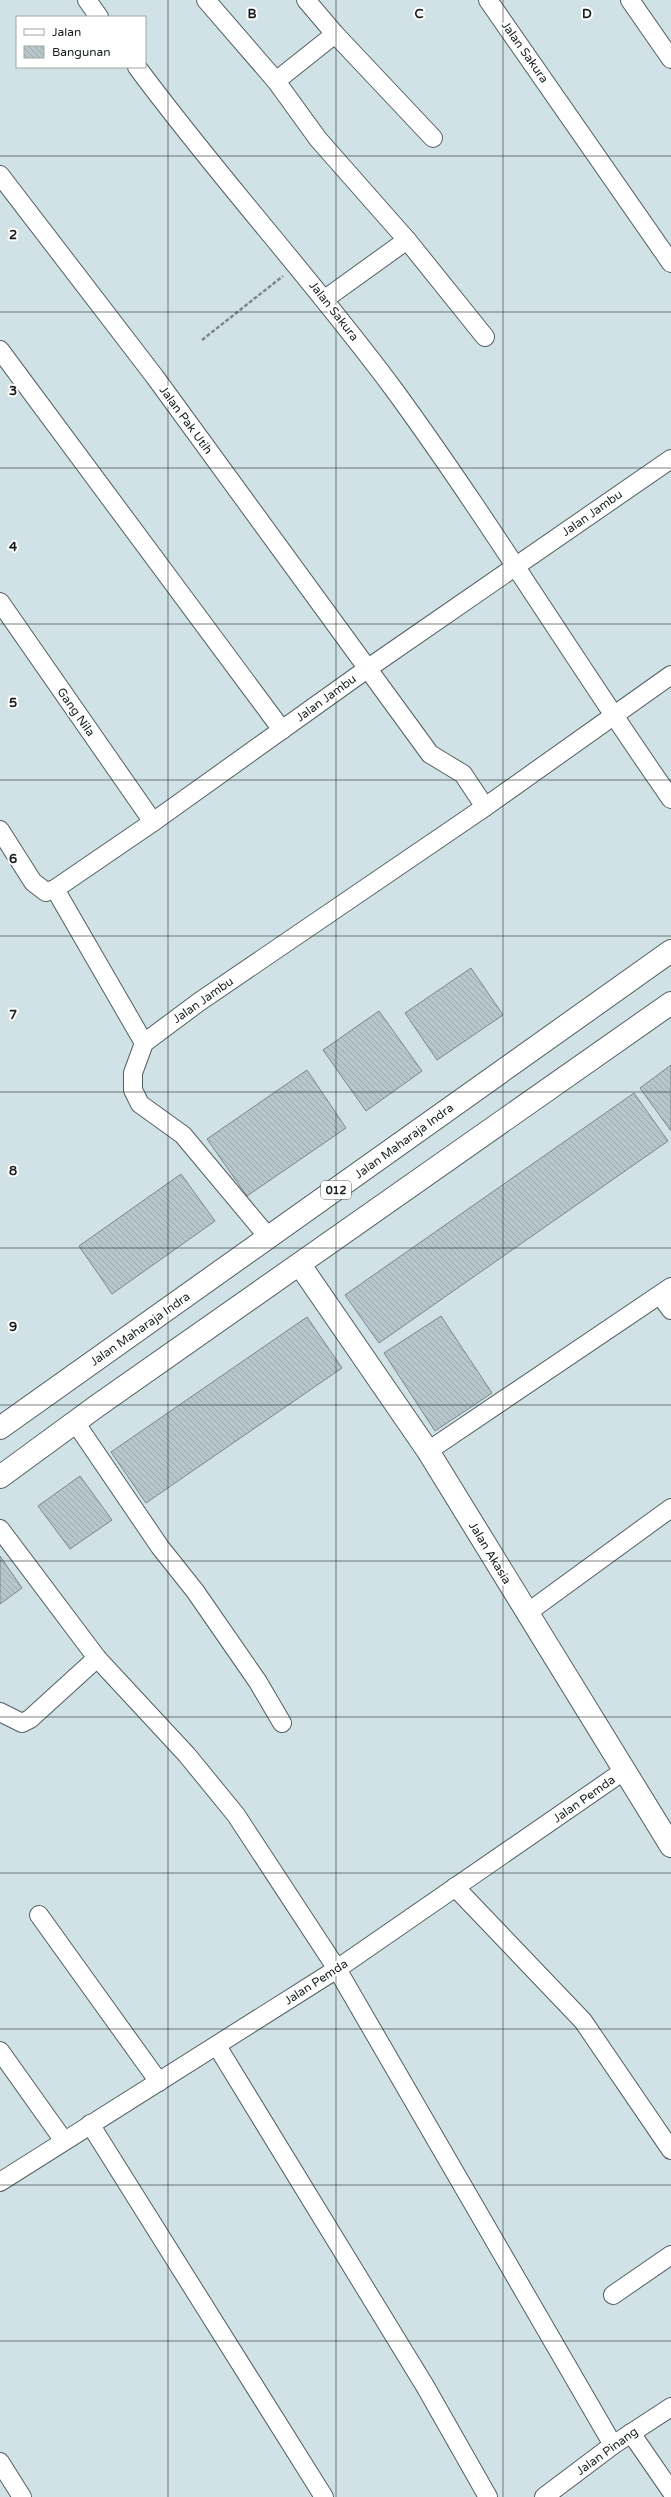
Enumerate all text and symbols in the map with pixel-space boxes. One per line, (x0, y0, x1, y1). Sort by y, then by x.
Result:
text: B (247, 6, 257, 22)
text: C (414, 6, 424, 22)
text: D (582, 6, 592, 22)
legend (16, 16, 146, 68)
street label: Jalan Sakura (499, 19, 551, 85)
text: Jalan (52, 25, 81, 39)
text: Bangunan (52, 45, 111, 59)
text: 2 (9, 227, 17, 243)
street label: Jalan Sakura (306, 278, 362, 344)
text: 3 (9, 383, 17, 399)
street label: Jalan Pak Utih (157, 383, 215, 457)
street label: Jalan Jambu (559, 487, 625, 539)
text: 4 (9, 539, 18, 555)
street label: Jalan Jambu (293, 672, 359, 724)
street label: Gang Nila (54, 685, 98, 739)
text: 5 (9, 695, 17, 711)
text: 6 (9, 851, 17, 867)
street label: Jalan Jambu (170, 974, 236, 1026)
text: 7 (9, 1007, 17, 1023)
street label: Jalan Maharaja Indra (352, 1100, 456, 1182)
text: 8 (9, 1163, 17, 1179)
road number: 012 (321, 1181, 351, 1199)
street label: Jalan Maharaja Indra (87, 1289, 193, 1369)
text: 9 (9, 1319, 17, 1335)
street label: Jalan Akasia (466, 1519, 514, 1587)
street label: Jalan Pemda (550, 1772, 618, 1826)
street label: Jalan Pemda (282, 1956, 350, 2008)
street label: Jalan Pinang (574, 2424, 640, 2478)

